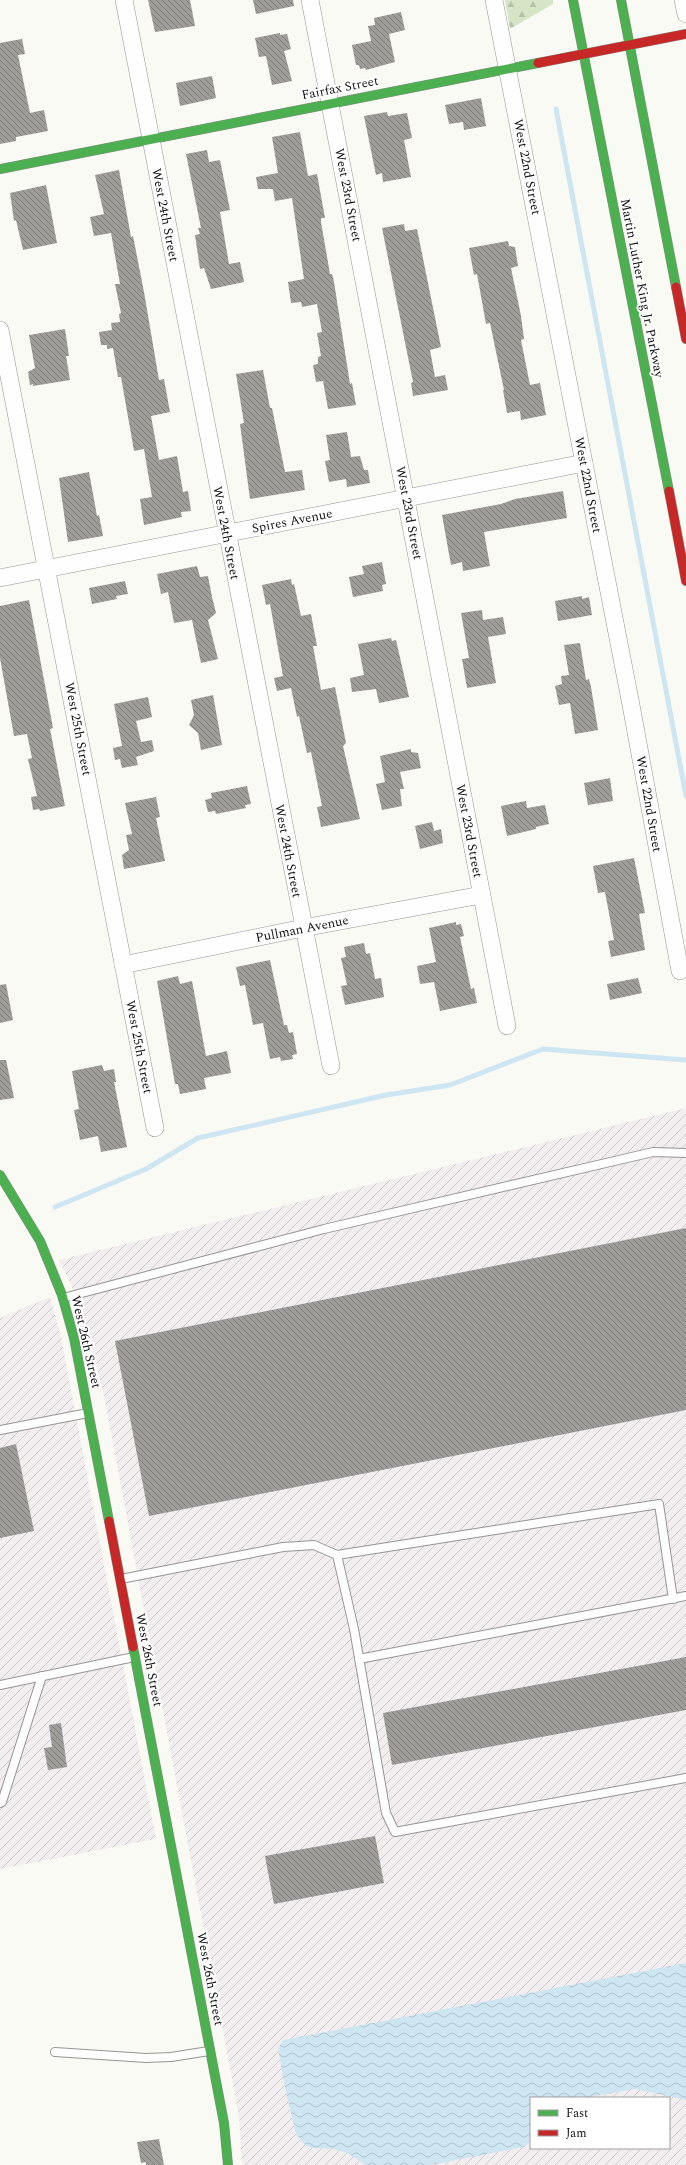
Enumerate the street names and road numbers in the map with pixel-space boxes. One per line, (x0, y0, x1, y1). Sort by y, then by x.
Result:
street label: Fairfax Street (300, 71, 381, 105)
street label: West 22nd Street (508, 117, 546, 217)
street label: West 23rd Street (329, 147, 367, 244)
street label: West 24th Street (146, 167, 184, 264)
street label: Martin Luther King Jr. Parkway (615, 197, 669, 380)
street label: West 22nd Street (569, 435, 607, 535)
street label: West 23rd Street (390, 465, 428, 562)
street label: West 24th Street (207, 485, 245, 582)
street label: Spires Avenue (250, 503, 334, 539)
street label: West 25th Street (59, 681, 97, 778)
street label: West 22nd Street (631, 754, 667, 854)
street label: West 23rd Street (450, 783, 488, 880)
street label: West 24th Street (269, 803, 307, 900)
street label: Pullman Avenue (254, 910, 350, 948)
street label: West 25th Street (120, 999, 158, 1096)
street label: West 26th Street (66, 1294, 106, 1391)
street label: West 26th Street (130, 1612, 168, 1709)
street label: West 26th Street (191, 1931, 229, 2028)

